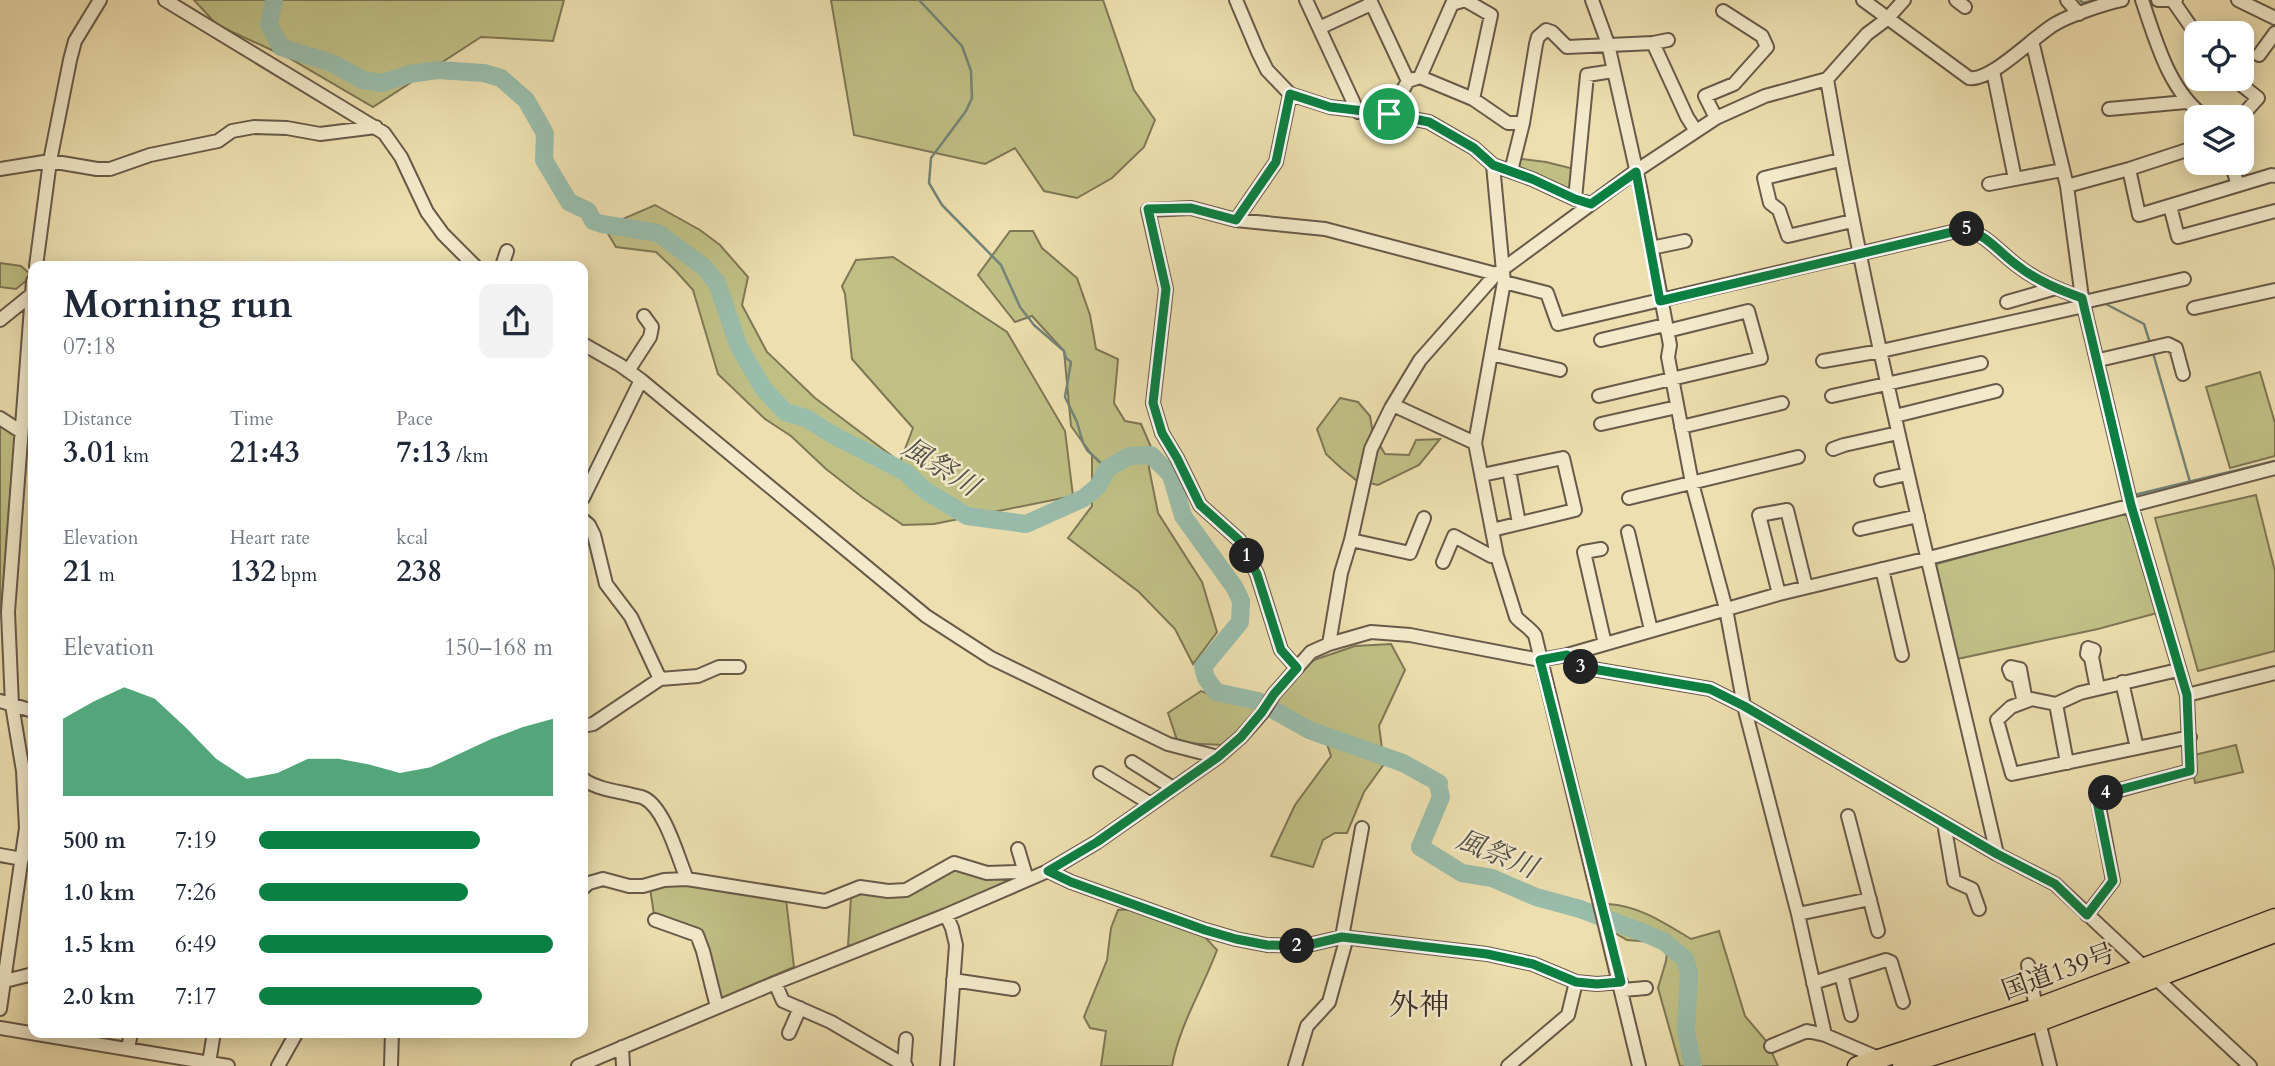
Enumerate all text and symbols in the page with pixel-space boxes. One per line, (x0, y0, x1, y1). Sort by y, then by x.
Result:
map controls (2184, 21, 2254, 175)
button: locate (2184, 21, 2254, 91)
pin (1359, 84, 1419, 144)
icon: arrive (1370, 95, 1408, 133)
button: layers (2184, 105, 2254, 175)
pin: 5 (1950, 212, 1984, 246)
text: 5 (1962, 215, 1971, 241)
text: Morning run (63, 279, 293, 331)
button: share (479, 284, 553, 358)
text: 07:18 (63, 331, 116, 362)
text: Distance (63, 406, 132, 432)
text: Time (230, 406, 274, 432)
text: Pace (396, 406, 433, 432)
water label: 風祭川 (895, 428, 989, 507)
text: 3.01 (63, 432, 118, 473)
text: 21:43 (230, 432, 300, 473)
text: 7:13 (396, 432, 451, 473)
text: km (118, 443, 149, 469)
text: /km (451, 443, 489, 469)
text: Elevation (63, 525, 138, 551)
text: Heart rate (230, 525, 310, 551)
text: kcal (396, 525, 428, 551)
pin: 1 (1230, 538, 1264, 574)
text: 1 (1242, 542, 1251, 568)
text: 21 (63, 551, 94, 592)
text: 132 (230, 551, 276, 592)
text: 238 (396, 551, 442, 592)
text: m (94, 562, 115, 588)
text: bpm (276, 562, 317, 588)
text: Elevation (63, 632, 154, 663)
text: 150–168 m (444, 632, 553, 663)
pin: 3 (1564, 650, 1598, 684)
text: 3 (1576, 653, 1585, 679)
pin: 4 (2088, 776, 2124, 810)
text: 4 (2101, 779, 2110, 805)
water label: 風祭川 (1451, 821, 1545, 888)
text: 500 m (63, 825, 126, 856)
text: 7:19 (175, 825, 216, 856)
text: 1.0 km (63, 877, 135, 908)
text: 7:26 (175, 877, 216, 908)
pin: 2 (1280, 928, 1314, 964)
text: 1.5 km (63, 929, 135, 960)
text: 6:49 (175, 929, 216, 960)
text: 2 (1292, 932, 1301, 958)
street label: 国道139号 (1997, 935, 2120, 1008)
text: 2.0 km (63, 981, 135, 1012)
text: 7:17 (175, 981, 216, 1012)
district label: 外神 (1389, 985, 1449, 1026)

